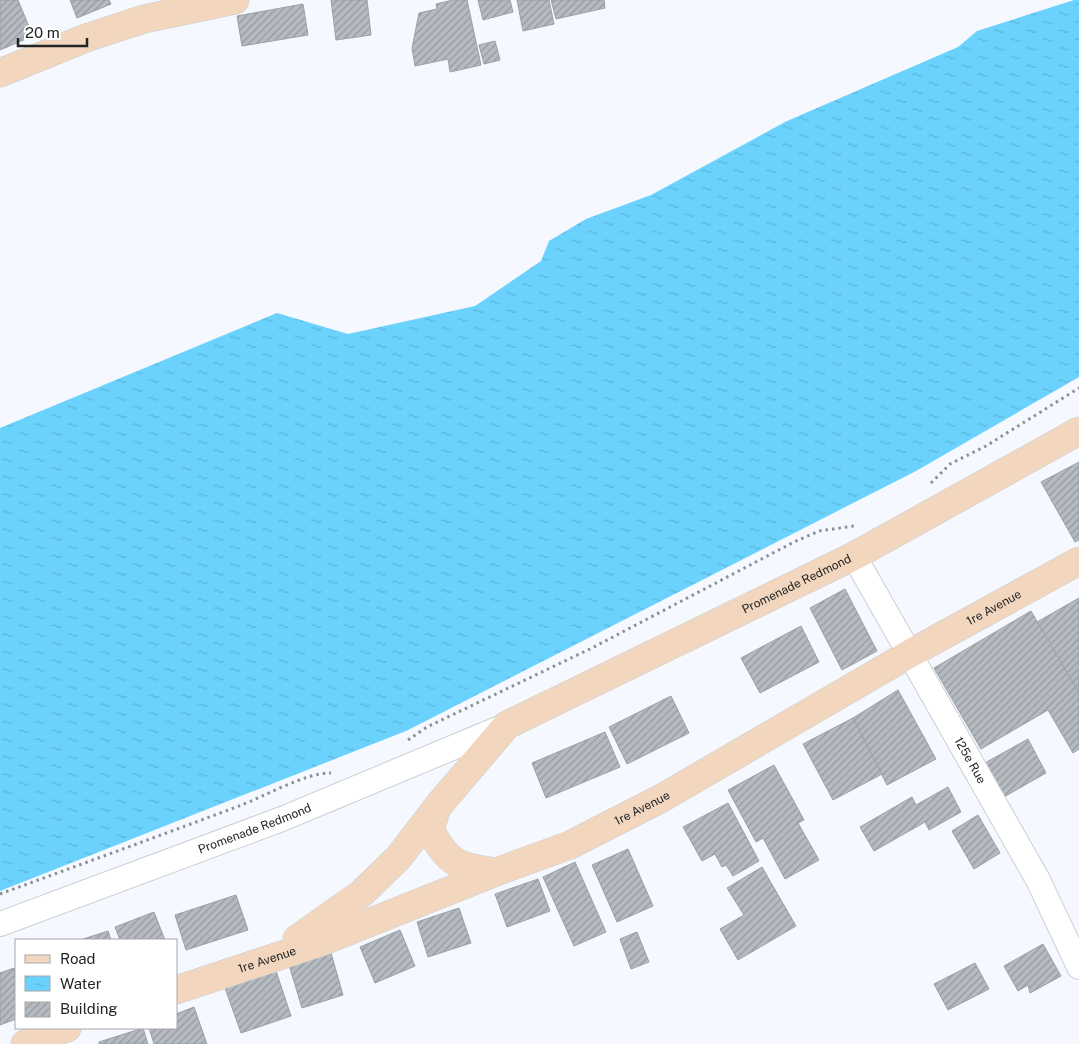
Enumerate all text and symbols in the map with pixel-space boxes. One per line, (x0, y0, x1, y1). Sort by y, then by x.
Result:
scale bar (18, 15, 86, 47)
text: 20 m (25, 24, 60, 41)
street label: Promenade Redmond (740, 551, 854, 616)
street label: 1re Avenue (964, 587, 1024, 628)
street label: 125e Rue (951, 735, 989, 786)
street label: 1re Avenue (612, 788, 673, 828)
street label: Promenade Redmond (196, 801, 313, 857)
legend (15, 939, 178, 1029)
street label: 1re Avenue (236, 944, 298, 976)
text: Road (60, 950, 96, 967)
text: Water (60, 975, 102, 992)
text: Building (60, 1000, 118, 1017)

